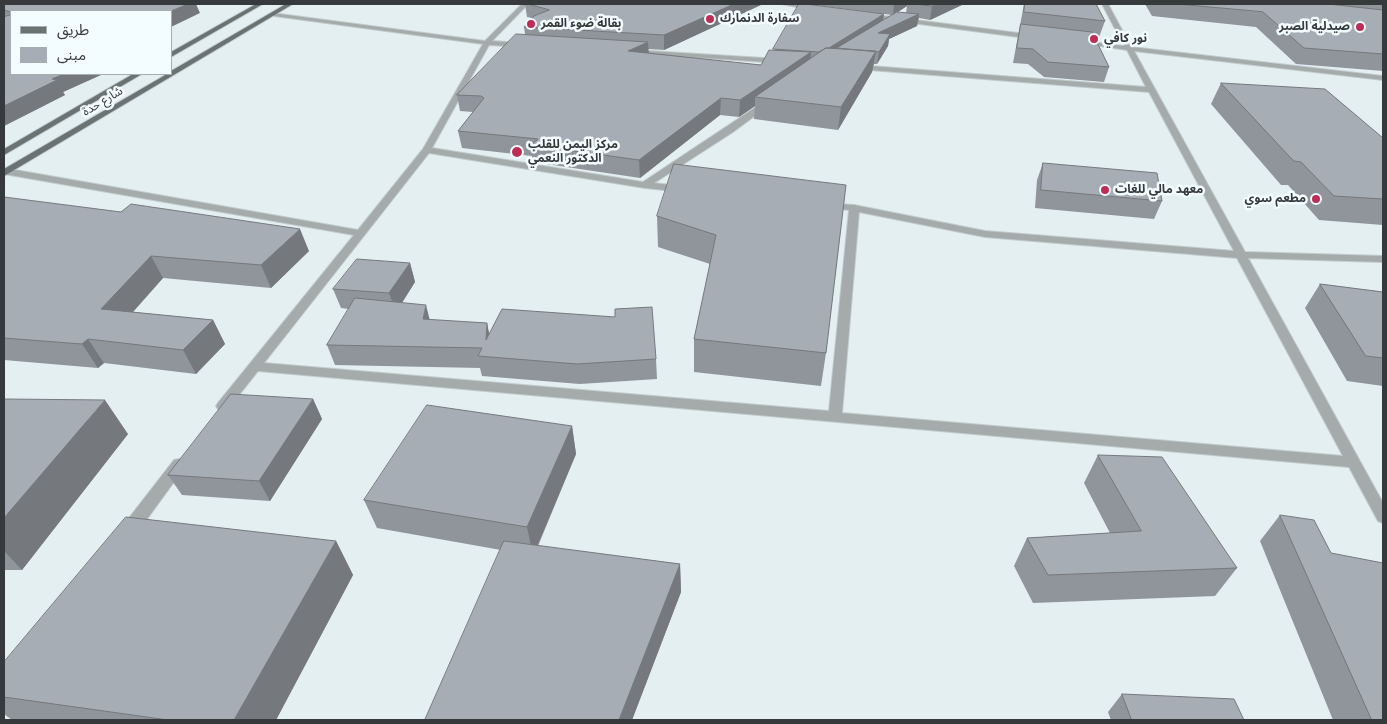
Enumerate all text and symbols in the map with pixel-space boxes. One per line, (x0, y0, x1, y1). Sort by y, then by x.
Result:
legend (10, 10, 172, 75)
place label: سفارة الدنمارك (720, 12, 799, 26)
marker: سفارة الدنمارك (704, 13, 716, 25)
place label: بقالة ضوء القمر (541, 17, 621, 31)
marker: بقالة ضوء القمر (525, 18, 537, 30)
text: طريق (57, 20, 89, 40)
place label: صيدلية الصبر (1279, 20, 1350, 34)
marker: صيدلية الصبر (1354, 21, 1366, 33)
place label: نور كافي (1104, 32, 1147, 46)
marker: نور كافي (1088, 33, 1100, 45)
text: مبنى (57, 45, 86, 65)
street label: شارع حدة (80, 84, 126, 120)
place label: مركز اليمن للقلب الدكتور النعمي (528, 138, 618, 166)
marker: مركز اليمن للقلب الدكتور النعمي (510, 145, 524, 159)
place label: معهد مالي للغات (1115, 183, 1203, 197)
marker: معهد مالي للغات (1099, 184, 1111, 196)
place label: مطعم سوي (1245, 192, 1306, 206)
marker: مطعم سوي (1310, 193, 1322, 205)

